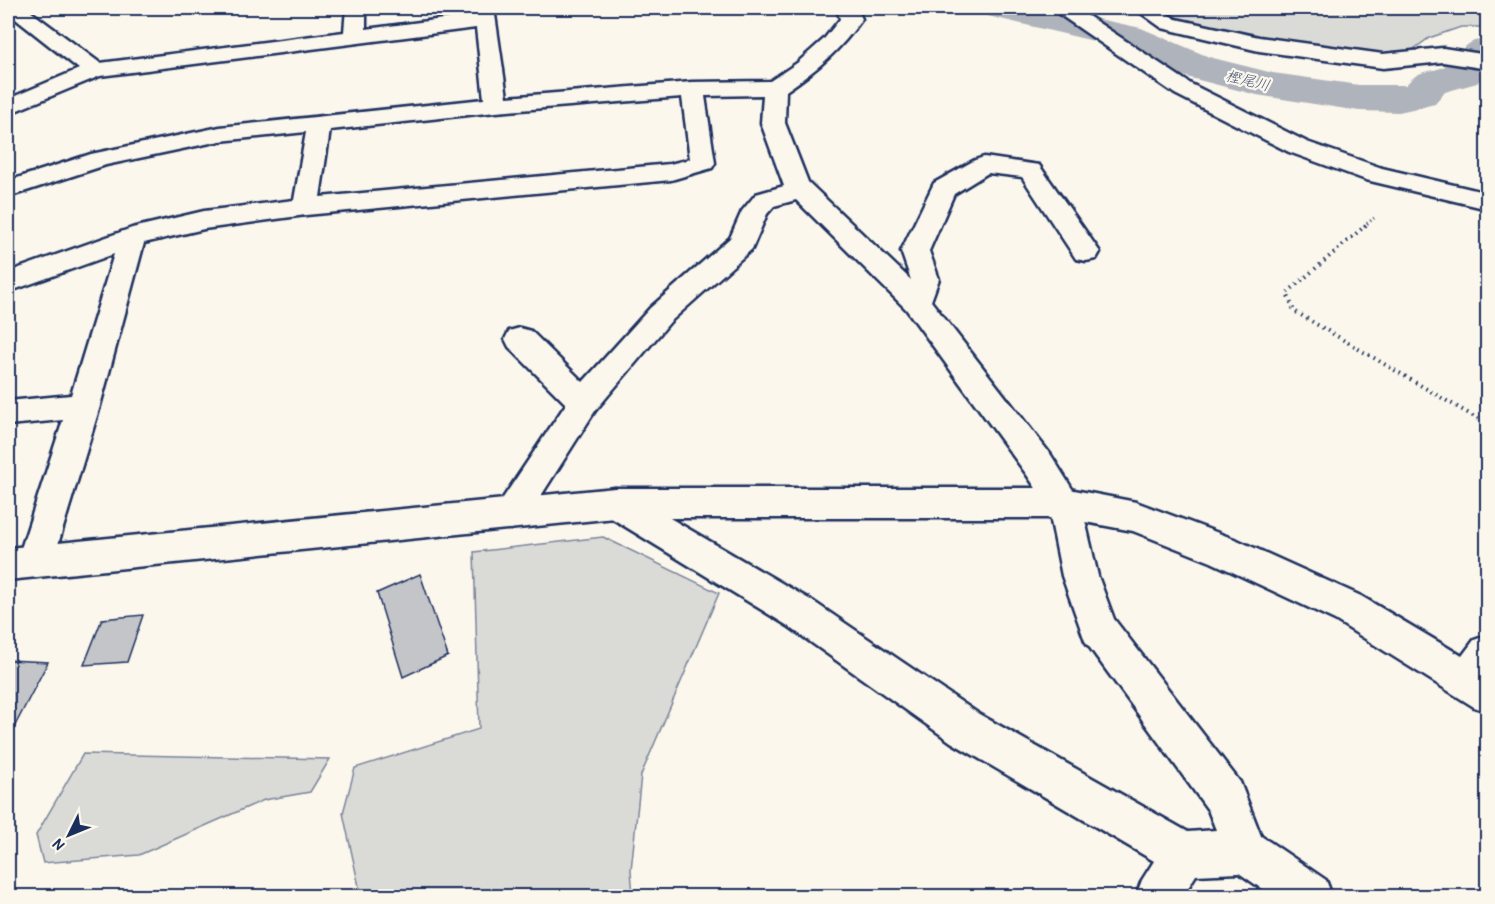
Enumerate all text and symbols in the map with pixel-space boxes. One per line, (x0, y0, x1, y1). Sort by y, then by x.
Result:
water label: 樫尾川 (1224, 64, 1272, 96)
north arrow (39, 805, 99, 865)
text: N (47, 834, 69, 856)

